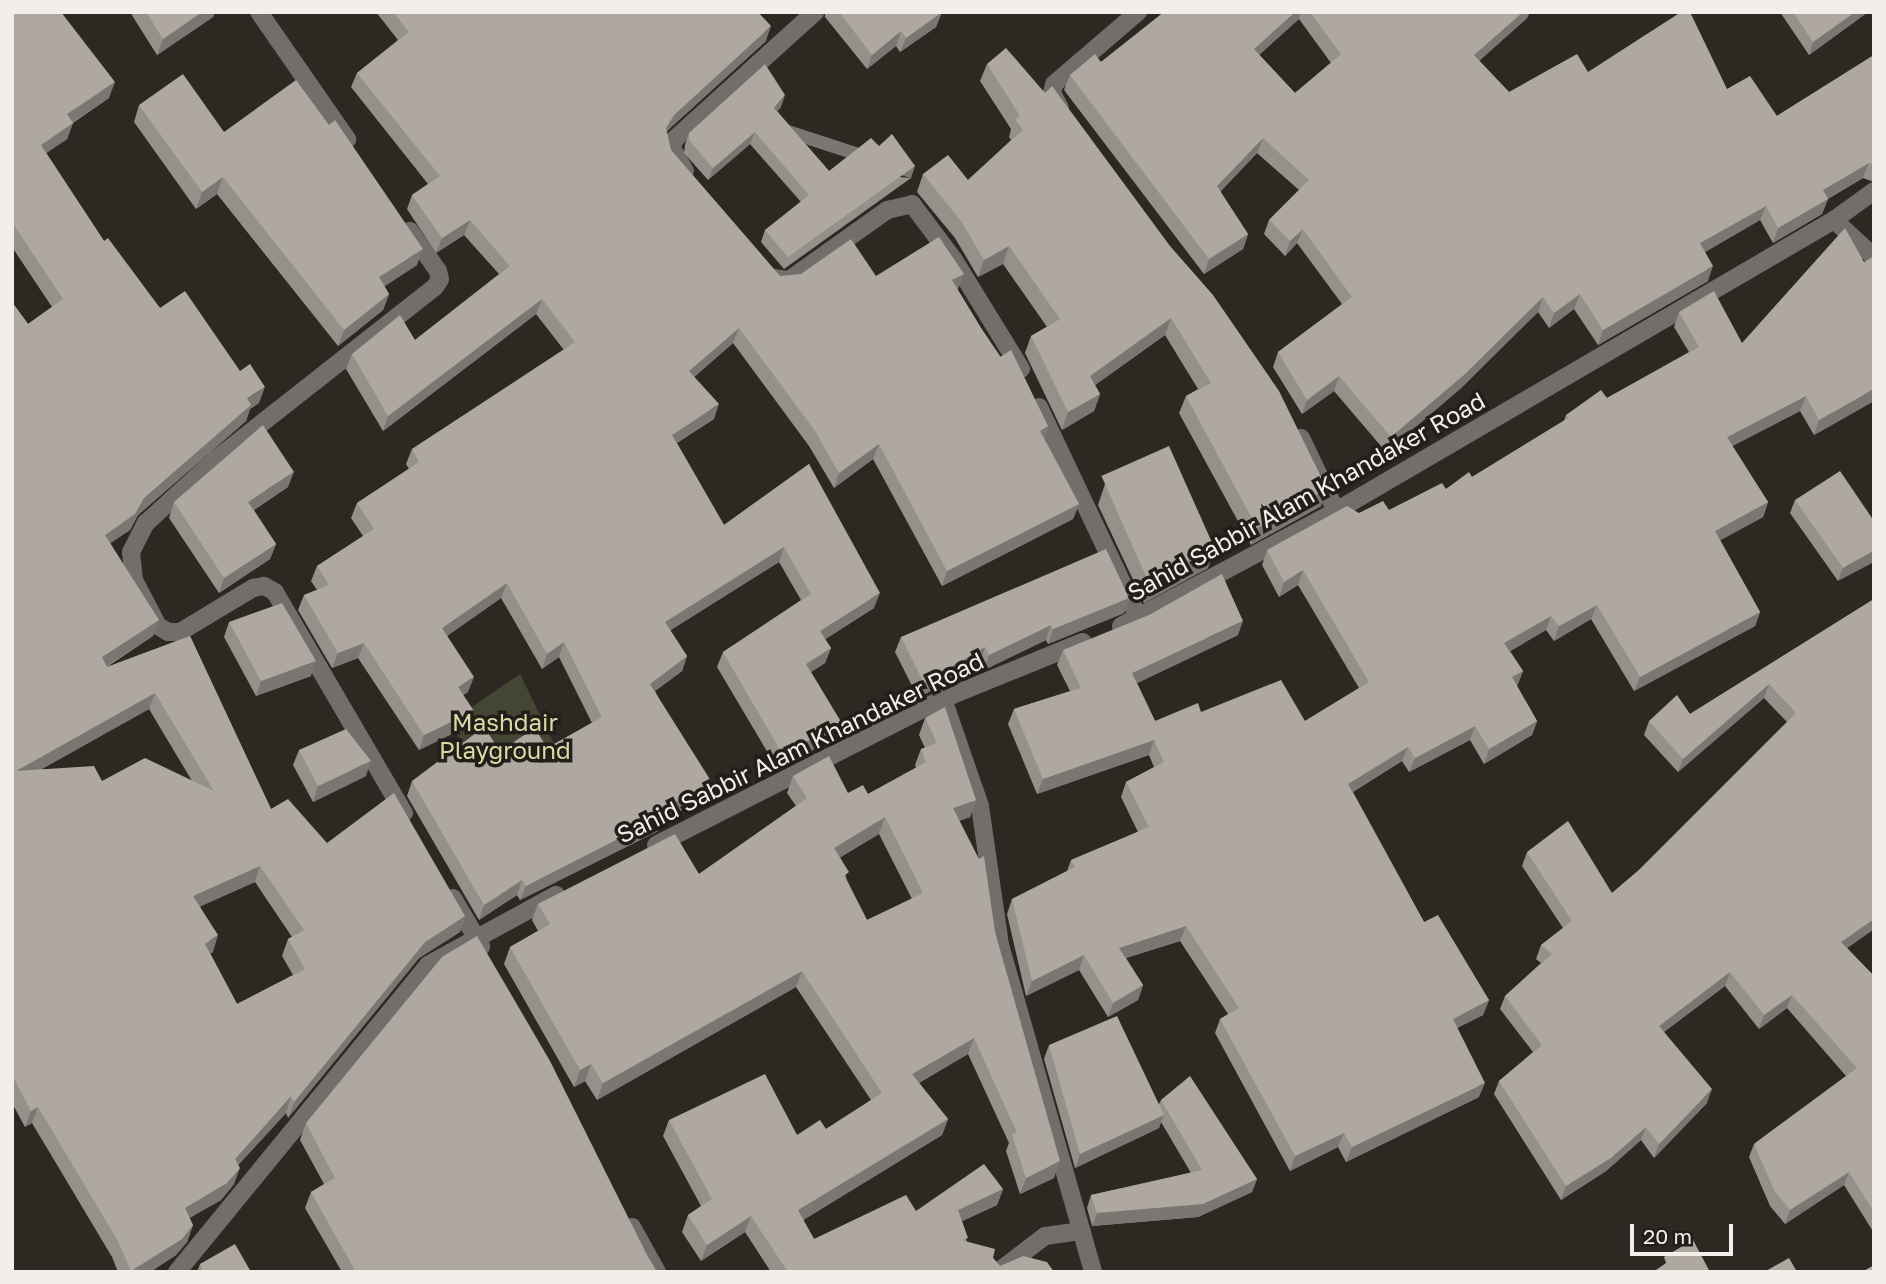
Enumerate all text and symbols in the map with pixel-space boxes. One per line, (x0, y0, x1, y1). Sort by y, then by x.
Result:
street label: Sahid Sabbir Alam Khandaker Road (1122, 385, 1490, 607)
street label: Sahid Sabbir Alam Khandaker Road (612, 645, 988, 849)
park label: Mashdair Playground (439, 708, 571, 764)
scale bar (1634, 1210, 1737, 1254)
text: 20 m (1643, 1223, 1692, 1249)

